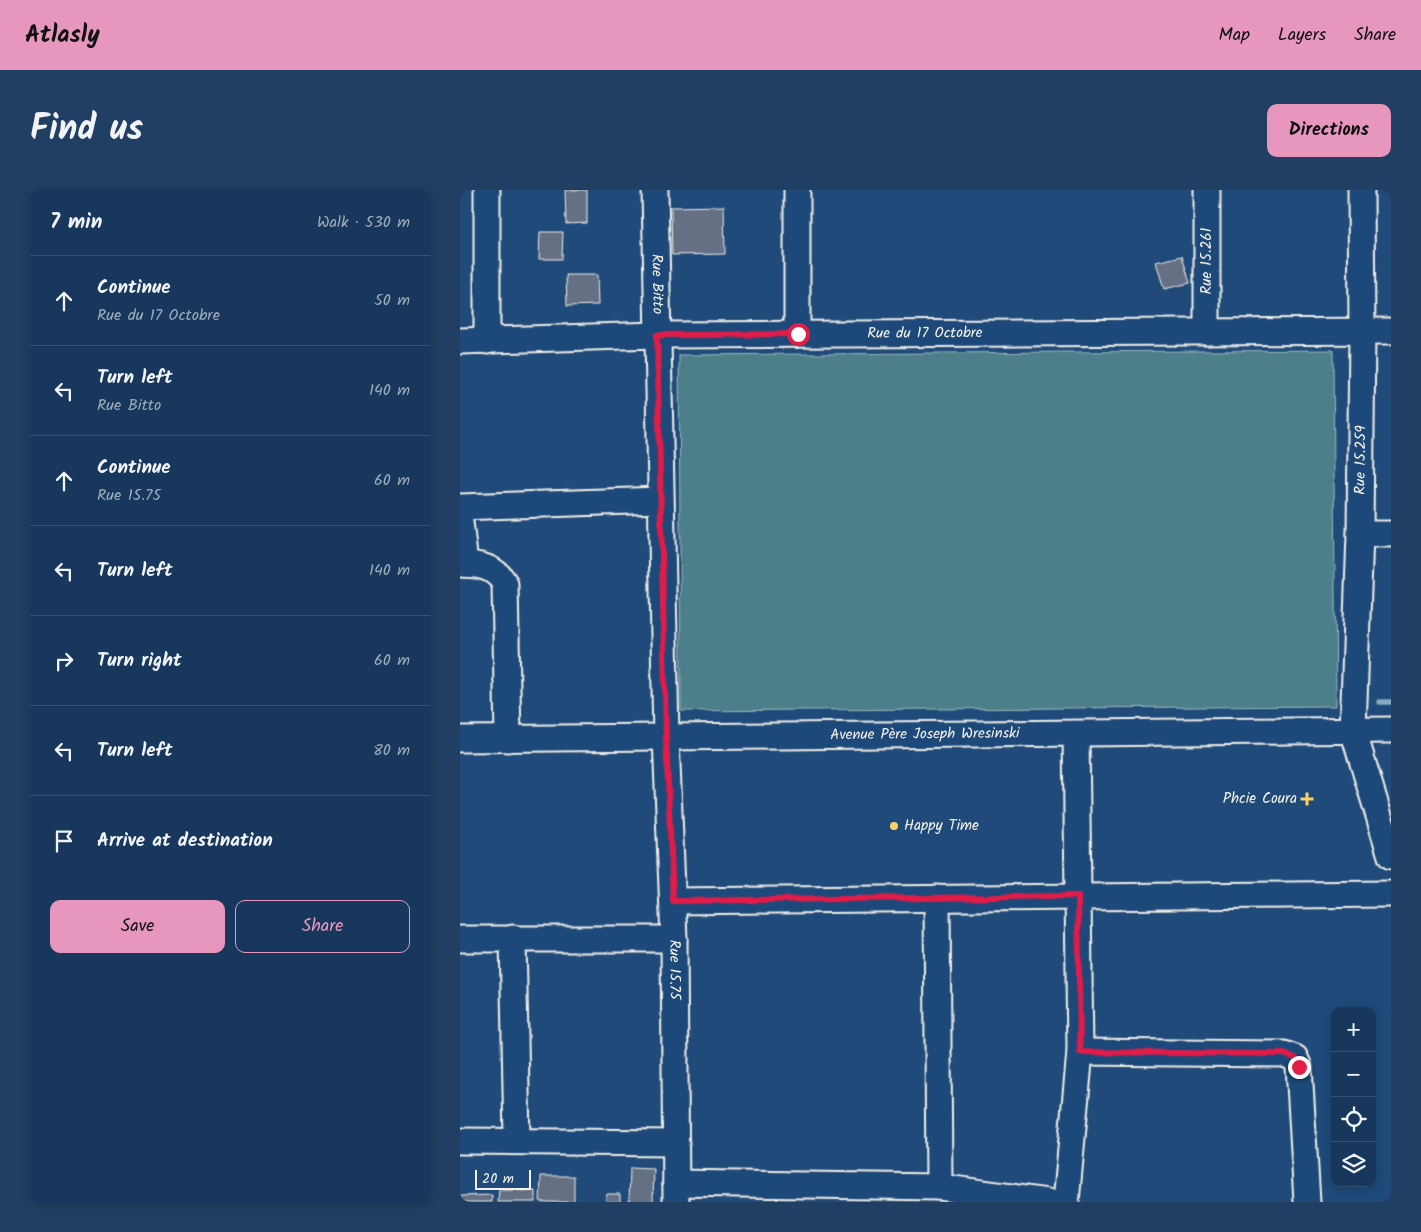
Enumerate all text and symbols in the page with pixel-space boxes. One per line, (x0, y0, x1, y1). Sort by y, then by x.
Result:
text: Atlasly (25, 16, 100, 55)
text: Map (1219, 21, 1250, 50)
text: Layers (1278, 21, 1326, 50)
text: Share (1354, 21, 1396, 50)
text: Find us (30, 102, 143, 158)
button: Directions (1267, 104, 1391, 157)
text: 7 min (50, 206, 102, 239)
text: Walk · 530 m (317, 210, 410, 235)
street label: Rue 15.261 (1195, 227, 1219, 294)
street label: Rue Bitto (644, 254, 669, 315)
text: Continue (97, 273, 170, 303)
icon: ahead (50, 287, 78, 315)
text: 50 m (374, 288, 410, 313)
text: Rue du 17 Octobre (97, 303, 220, 328)
street label: Rue du 17 Octobre (867, 321, 983, 346)
route start (787, 323, 810, 346)
text: Turn left (97, 363, 172, 393)
icon: left (50, 377, 78, 405)
text: 140 m (369, 378, 410, 403)
text: Rue Bitto (97, 393, 161, 418)
street label: Rue 15.259 (1348, 425, 1374, 495)
text: Continue (97, 453, 170, 483)
icon: ahead (50, 467, 78, 495)
text: 60 m (374, 468, 410, 493)
text: Rue 15.75 (97, 483, 161, 508)
text: Turn left (97, 556, 172, 586)
icon: left (50, 557, 78, 585)
text: 140 m (369, 558, 410, 583)
text: Turn right (97, 646, 182, 676)
icon: right (50, 647, 78, 675)
text: 60 m (374, 648, 410, 673)
street label: Avenue Père Joseph Wresinski (830, 722, 1021, 747)
text: Turn left (97, 736, 172, 766)
icon: left (50, 737, 78, 765)
text: 80 m (373, 738, 410, 763)
place label: Phcie Coura (1223, 787, 1297, 811)
marker: Phcie Coura (1301, 793, 1313, 805)
place label: Happy Time (904, 814, 979, 838)
marker: Happy Time (888, 820, 900, 832)
text: Arrive at destination (97, 826, 273, 856)
icon: arrive (50, 827, 78, 855)
button: Save (50, 900, 225, 953)
button: Share (235, 900, 410, 953)
street label: Rue 15.75 (662, 940, 686, 1001)
map controls (1331, 1007, 1376, 1187)
button: + (1331, 1007, 1376, 1052)
button: − (1331, 1052, 1376, 1097)
route end (1288, 1056, 1311, 1079)
button: locate (1331, 1097, 1376, 1142)
button: layers (1331, 1142, 1376, 1187)
scale bar (475, 1167, 531, 1190)
text: 20 m (482, 1168, 514, 1190)

